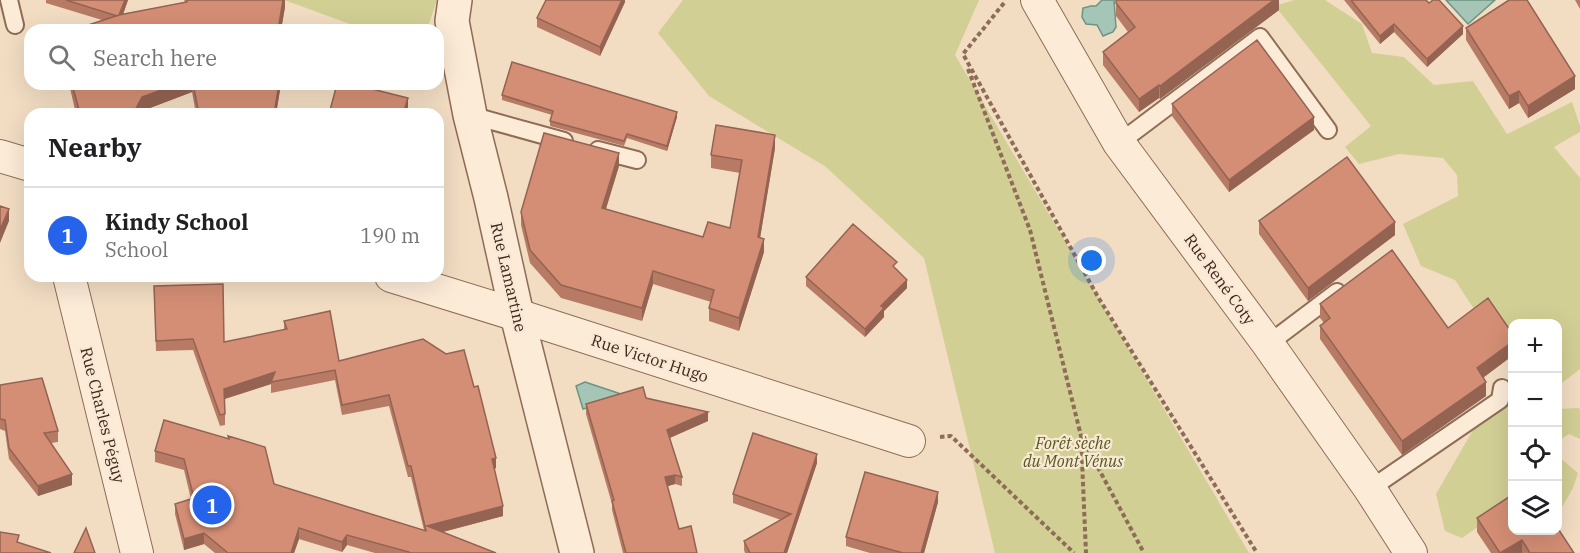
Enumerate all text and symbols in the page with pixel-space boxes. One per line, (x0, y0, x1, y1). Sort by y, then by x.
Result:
search box (24, 24, 444, 90)
icon: search (45, 41, 78, 74)
text: Search here (93, 43, 217, 72)
text: Nearby (48, 130, 142, 164)
text: Kindy School (105, 207, 248, 236)
street label: Rue Lamartine (487, 220, 531, 334)
text: 1 (62, 222, 74, 249)
text: 190 m (360, 222, 420, 249)
street label: Rue René Coty (1180, 229, 1260, 329)
text: School (105, 236, 168, 263)
your location (1077, 246, 1106, 275)
map controls (1508, 319, 1562, 535)
button: + (1508, 319, 1562, 373)
street label: Rue Victor Hugo (589, 330, 711, 386)
street label: Rue Charles Péguy (76, 345, 130, 485)
button: − (1508, 373, 1562, 427)
button: locate (1508, 427, 1562, 481)
park label: Forêt sèche du Mont Vénus (1023, 433, 1123, 471)
button: layers (1508, 481, 1562, 535)
pin: 1 (192, 482, 232, 528)

